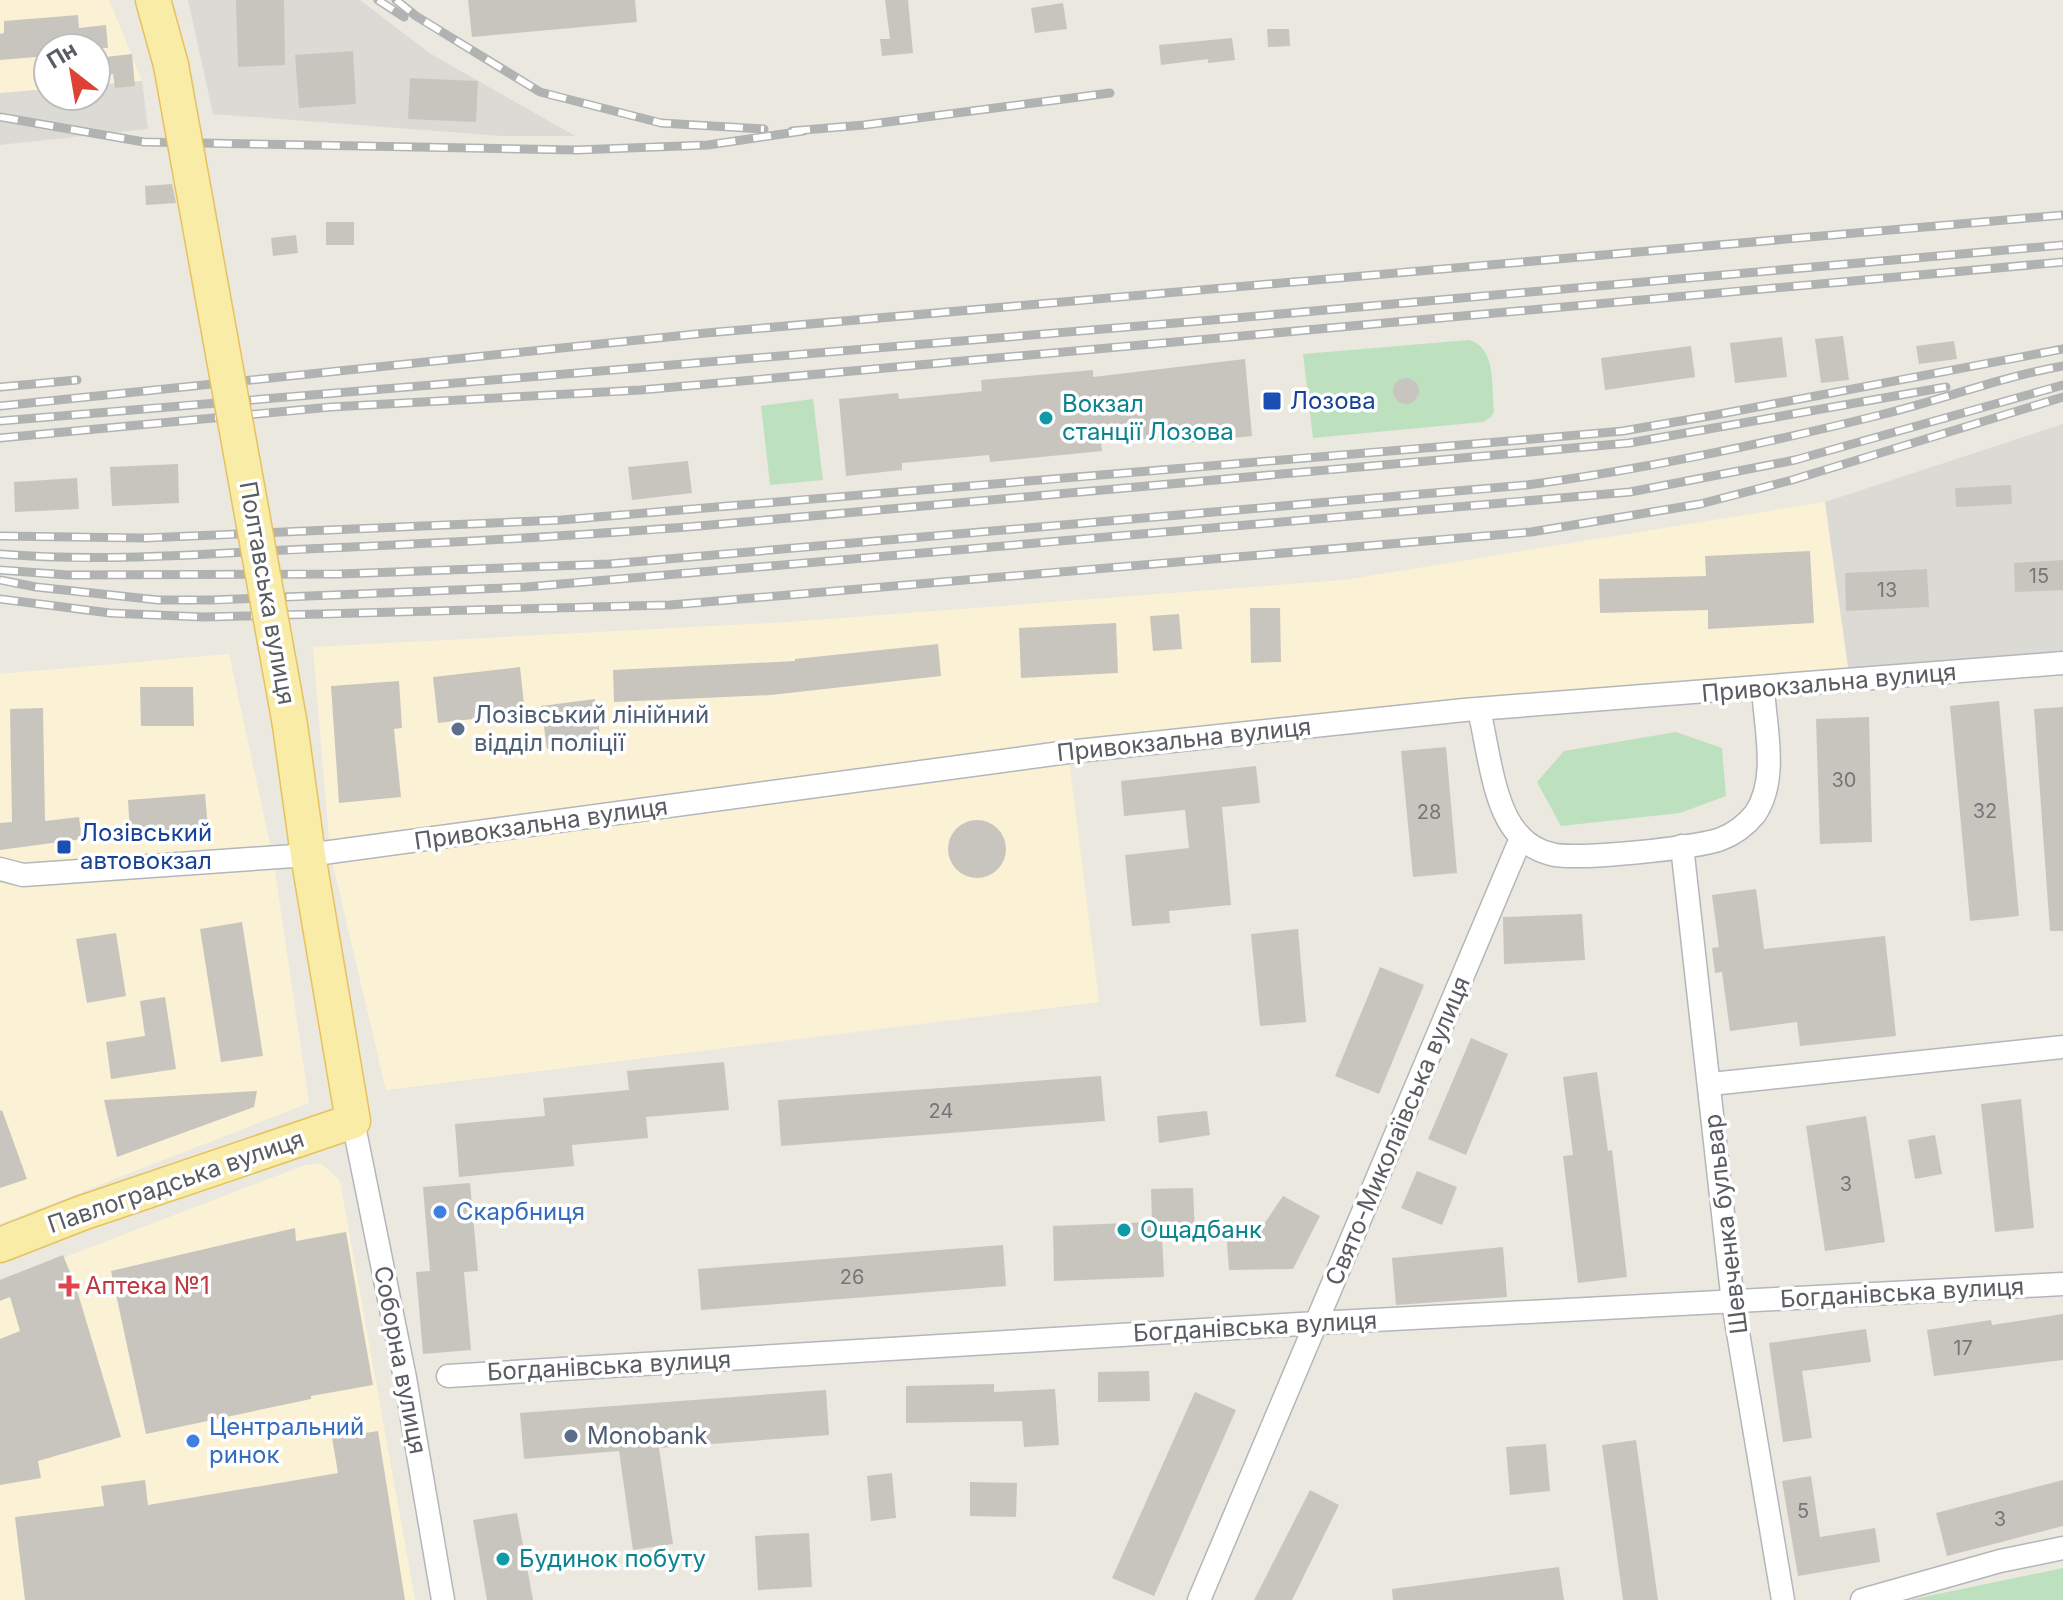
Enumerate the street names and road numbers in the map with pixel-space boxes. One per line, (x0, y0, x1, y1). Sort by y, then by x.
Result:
street label: Полтавська вулиця (234, 479, 301, 707)
street label: Привокзальна вулиця (1700, 657, 1958, 708)
street label: Привокзальна вулиця (1055, 712, 1313, 767)
street label: Привокзальна вулиця (412, 791, 670, 856)
street label: Свято-Миколаївська вулиця (1319, 972, 1476, 1290)
street label: Шевченка бульвар (1698, 1112, 1753, 1336)
street label: Павлоградська вулиця (44, 1124, 308, 1239)
street label: Соборна вулиця (368, 1263, 433, 1457)
street label: Богданівська вулиця (1779, 1272, 2025, 1313)
street label: Богданівська вулиця (1132, 1306, 1378, 1347)
street label: Богданівська вулиця (486, 1345, 732, 1386)

